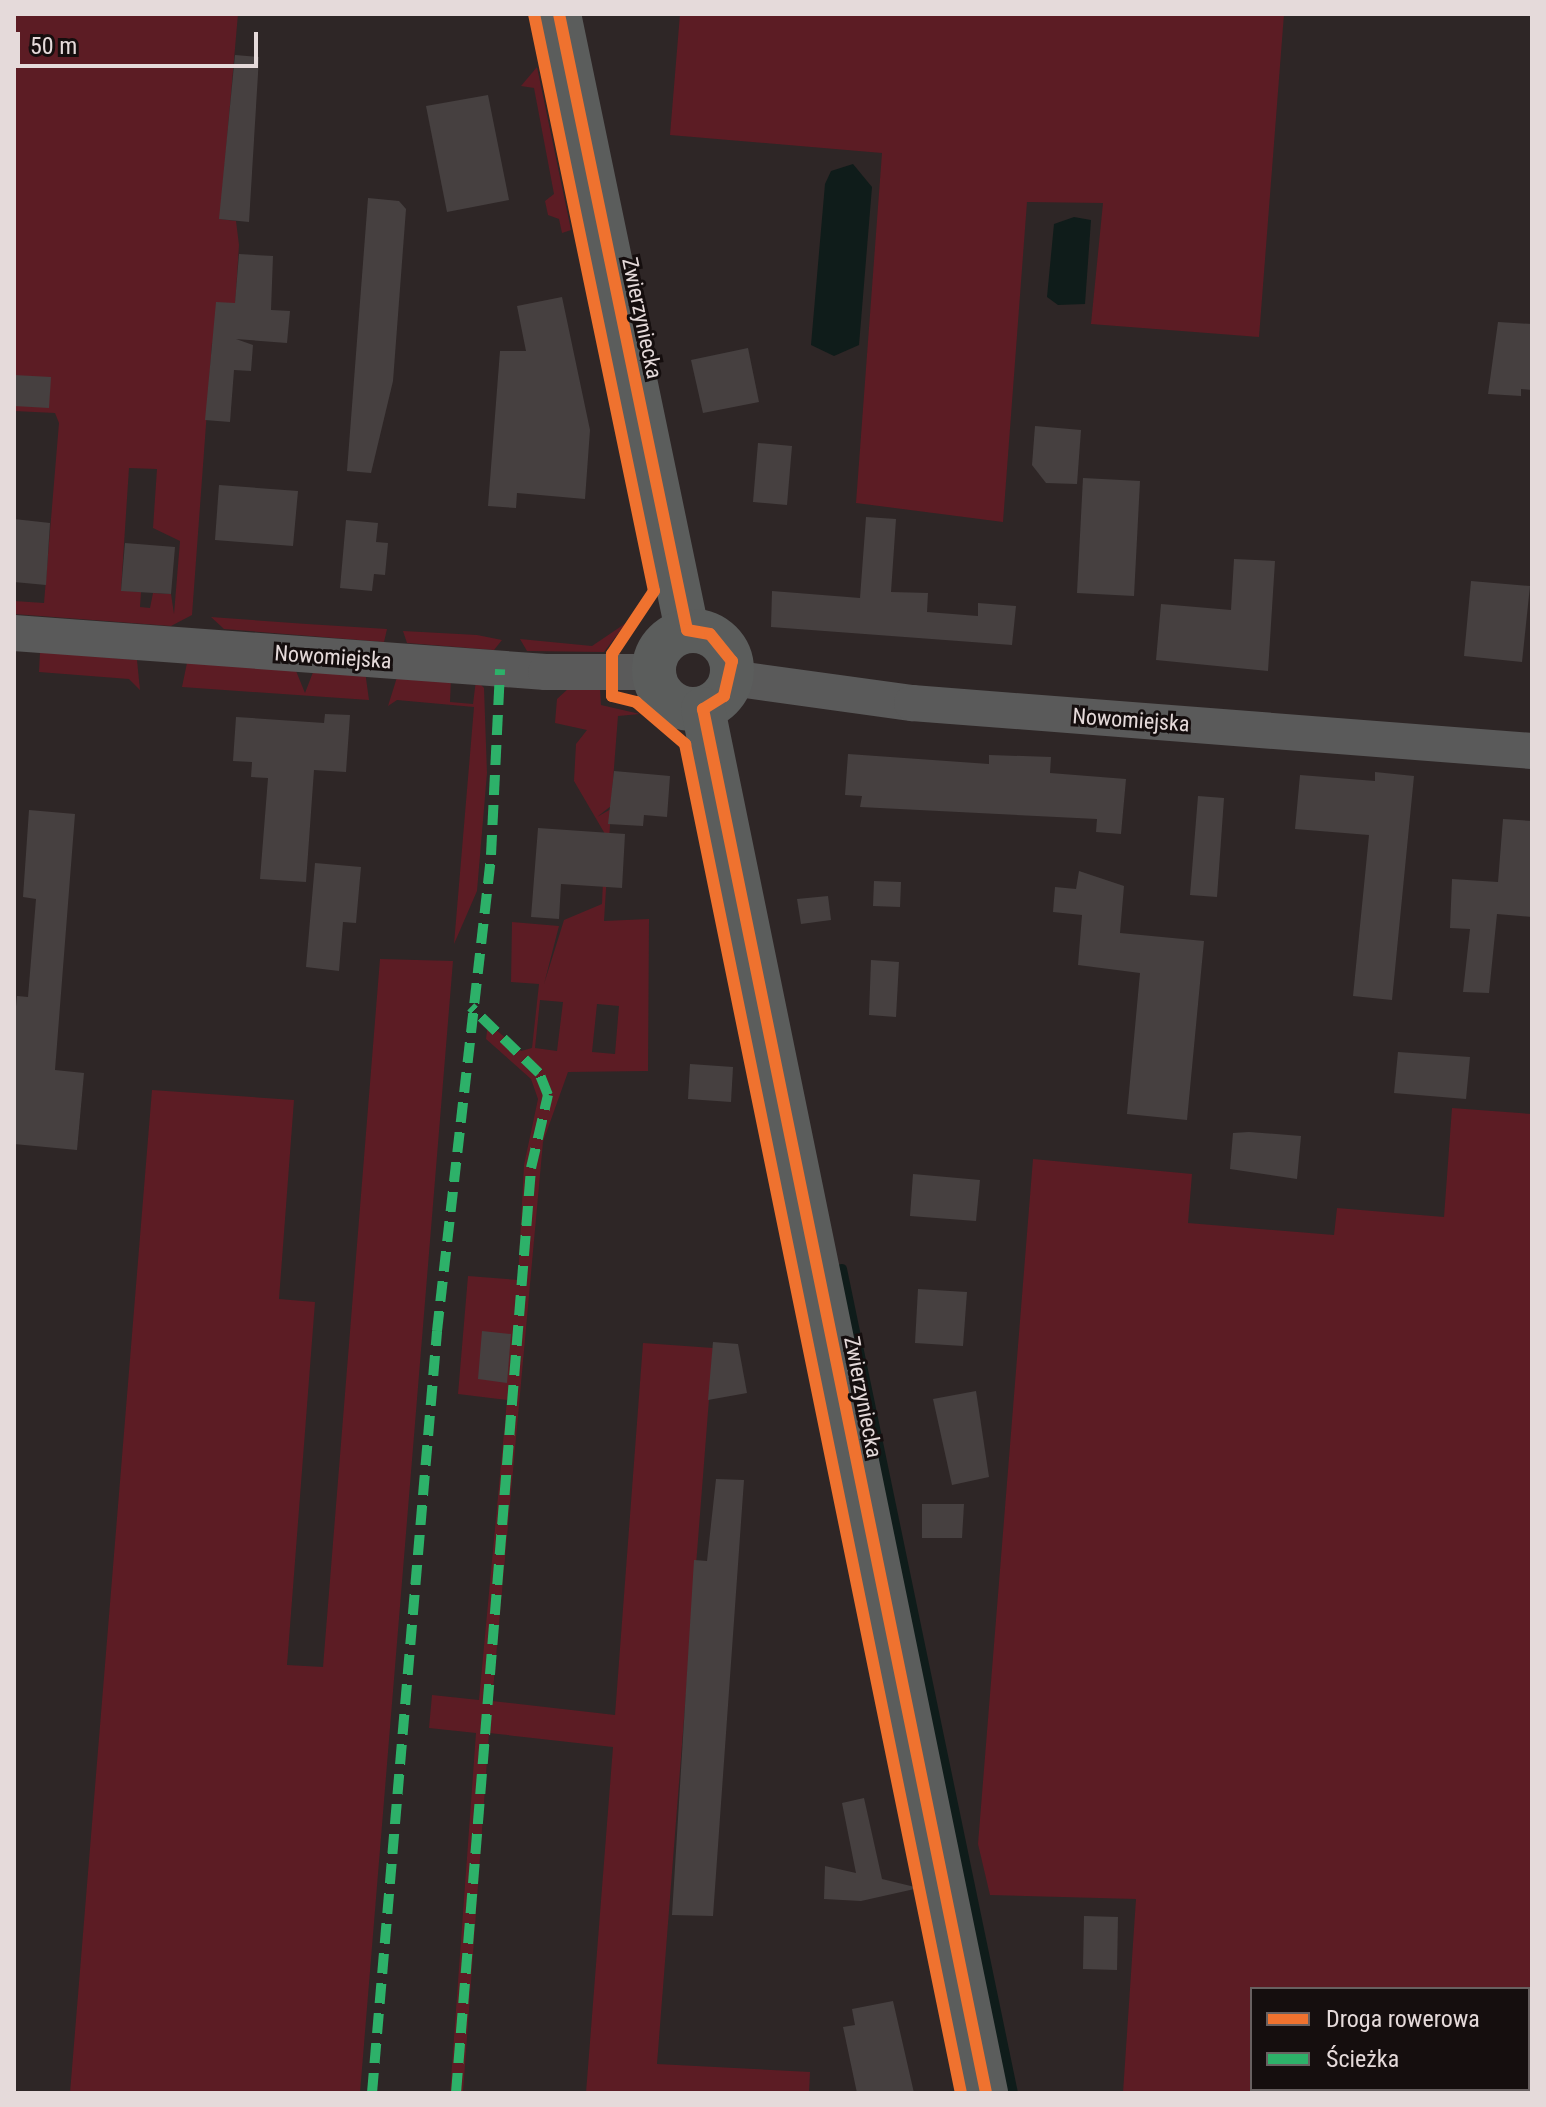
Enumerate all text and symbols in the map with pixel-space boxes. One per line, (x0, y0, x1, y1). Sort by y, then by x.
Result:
scale bar (20, 16, 262, 66)
text: 50 m (30, 32, 77, 60)
street label: Zwierzyniecka (616, 255, 668, 381)
street label: Nowomiejska (274, 640, 392, 674)
street label: Nowomiejska (1072, 703, 1190, 737)
street label: Zwierzyniecka (838, 1334, 888, 1460)
legend (1250, 1987, 1530, 2091)
text: Droga rowerowa (1326, 2005, 1480, 2033)
text: Ścieżka (1326, 2045, 1399, 2073)

